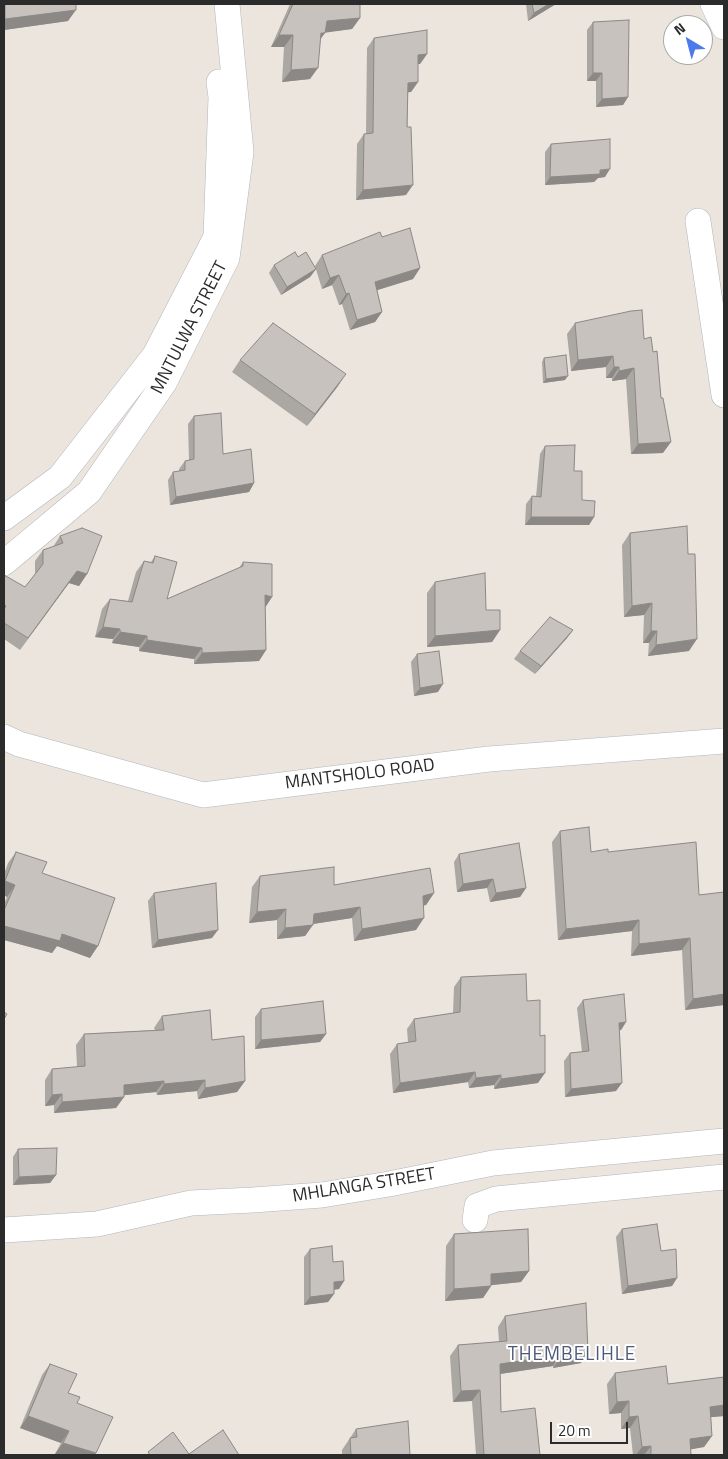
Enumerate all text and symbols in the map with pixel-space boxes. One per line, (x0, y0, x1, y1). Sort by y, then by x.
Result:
north arrow (663, 15, 713, 65)
text: N (669, 17, 689, 40)
street label: MNTULWA STREET (147, 258, 233, 398)
street label: MANTSHOLO ROAD (284, 755, 436, 795)
street label: MHLANGA STREET (291, 1164, 437, 1208)
district label: THEMBELIHLE (506, 1344, 638, 1366)
scale bar (553, 1412, 630, 1444)
text: 20 m (558, 1419, 591, 1442)

